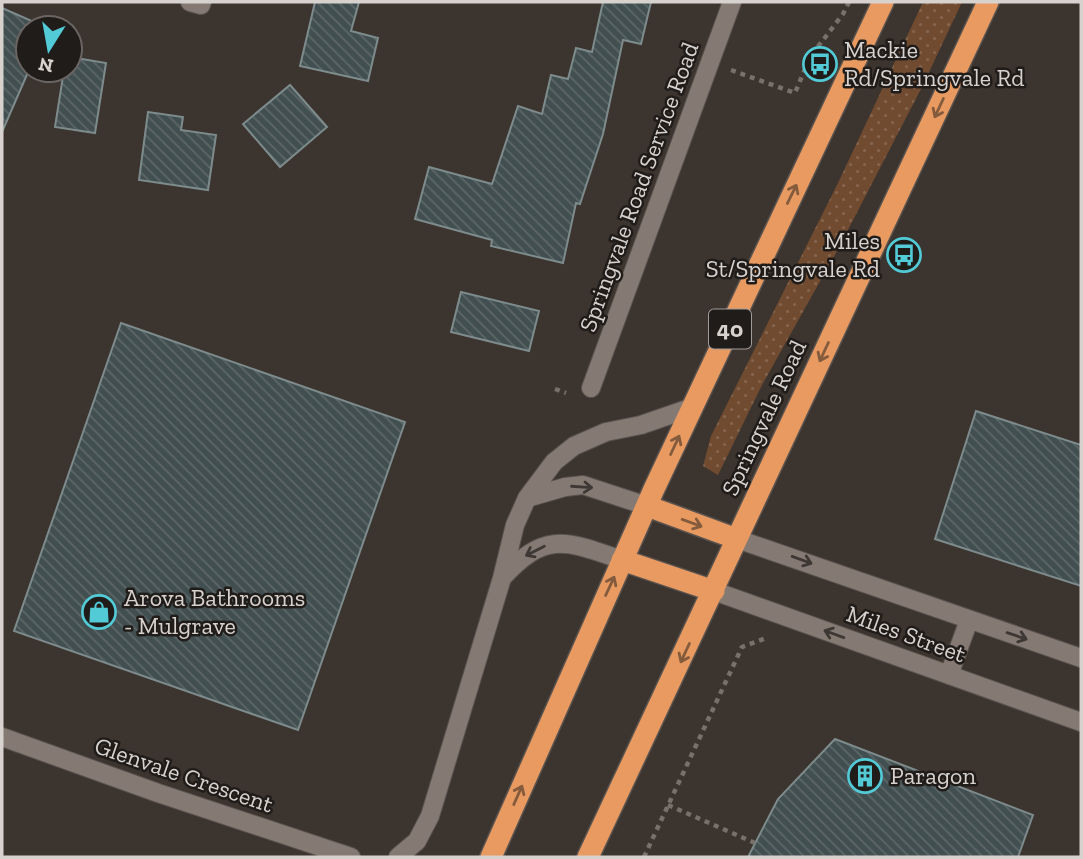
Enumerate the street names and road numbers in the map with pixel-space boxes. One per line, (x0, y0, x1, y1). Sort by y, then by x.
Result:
street label: Springvale Road Service Road (573, 38, 705, 336)
road number: 40 (709, 310, 751, 348)
street label: Springvale Road (715, 335, 812, 500)
street label: Miles Street (843, 599, 970, 669)
street label: Glenvale Crescent (91, 730, 277, 819)

